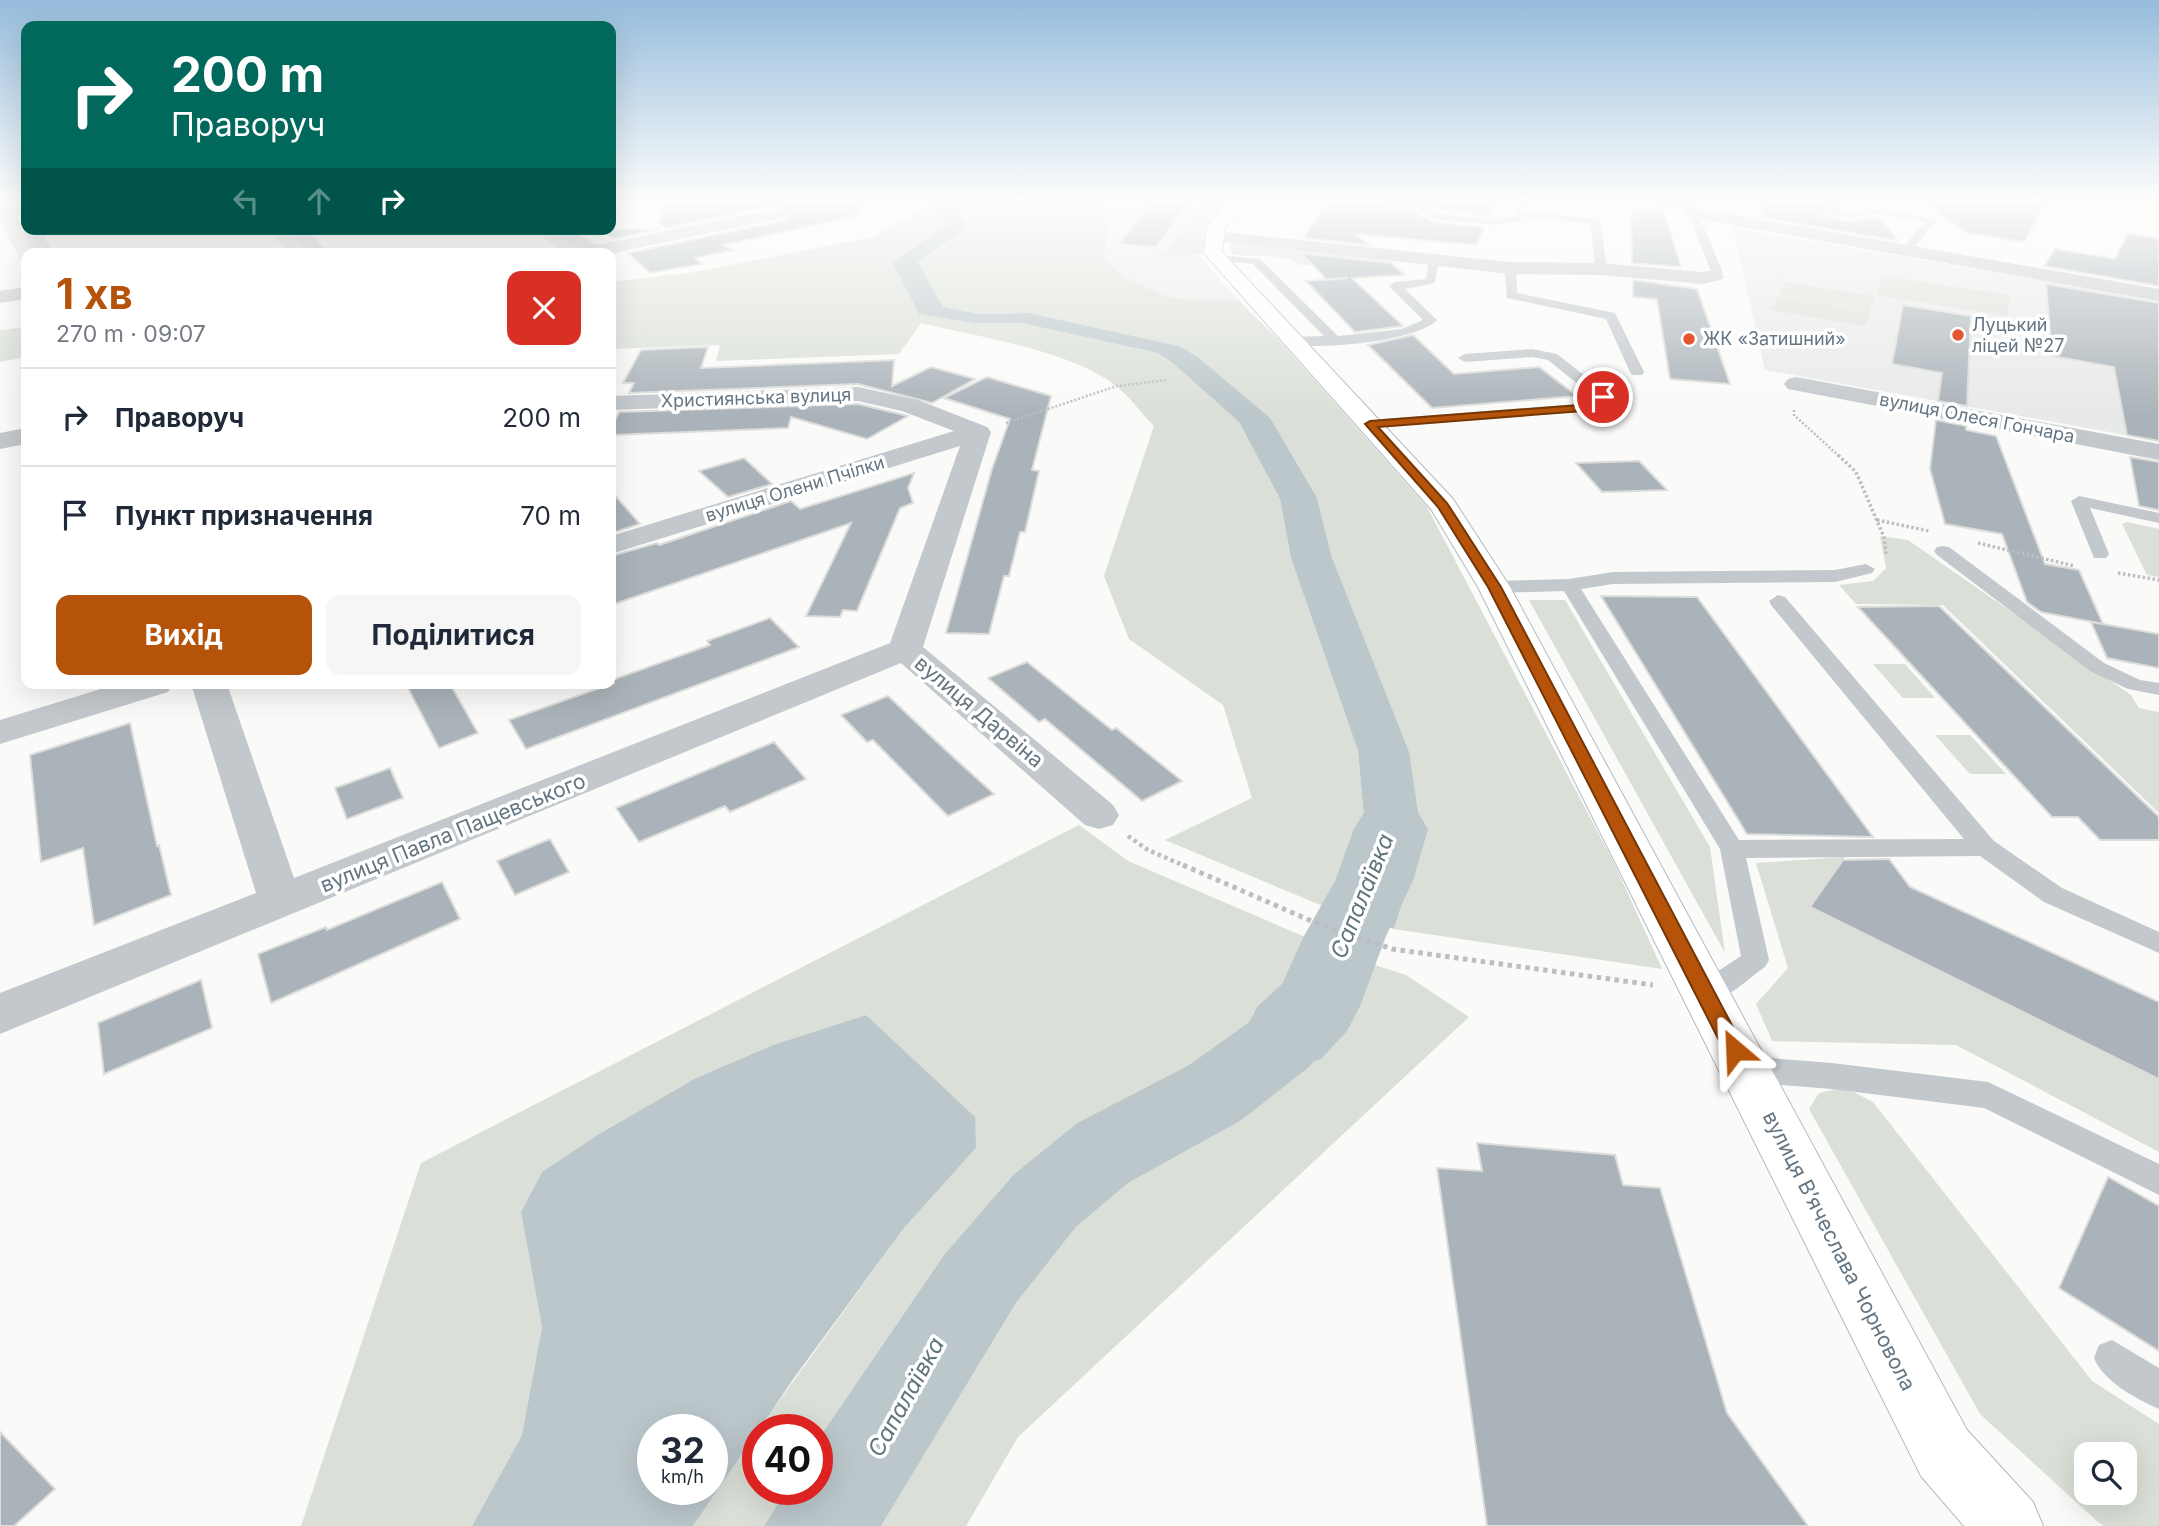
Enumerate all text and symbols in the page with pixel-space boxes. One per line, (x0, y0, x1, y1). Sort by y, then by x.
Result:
text: 200 m (171, 45, 324, 104)
icon: right (56, 49, 147, 140)
text: Праворуч (171, 105, 325, 144)
icon: left (227, 182, 265, 220)
icon: ahead (300, 182, 338, 220)
icon: right (373, 182, 411, 220)
text: 1 хв (56, 268, 133, 319)
button: close (507, 271, 581, 345)
place label: Луцький ліцей №27 (1972, 314, 2065, 356)
text: 270 m · 09:07 (56, 320, 206, 348)
marker: Луцький ліцей №27 (1950, 327, 1966, 343)
place label: ЖК «Затишний» (1703, 328, 1846, 349)
marker: ЖК «Затишний» (1681, 331, 1697, 347)
pin (1573, 367, 1633, 427)
icon: arrive (1584, 378, 1622, 416)
street label: Християнська вулиця (660, 384, 852, 411)
street label: вулиця Олеся Гончара (1878, 388, 2077, 447)
icon: right (56, 398, 94, 436)
text: Праворуч (115, 402, 244, 433)
text: 200 m (502, 402, 581, 433)
street label: вулиця Олени Пчілки (703, 451, 887, 526)
icon: arrive (56, 496, 94, 534)
text: Пункт призначення (115, 500, 373, 531)
text: 70 m (520, 500, 581, 531)
button: Вихід (56, 595, 312, 675)
button: Поділитися (326, 595, 581, 675)
street label: вулиця Дарвіна (910, 651, 1049, 773)
street label: вулиця Павла Пащевського (317, 768, 589, 897)
water label: Сапалаївка (1324, 830, 1400, 962)
position arrow (1698, 1013, 1772, 1087)
street label: вулиця Вʼячеслава Чорновола (1758, 1107, 1921, 1395)
water label: Сапалаївка (862, 1333, 950, 1461)
speed limit sign: 40 (742, 1414, 833, 1505)
text: 32 (660, 1429, 705, 1471)
map controls (2074, 1442, 2137, 1505)
button: search (2074, 1442, 2137, 1505)
text: km/h (661, 1466, 704, 1487)

